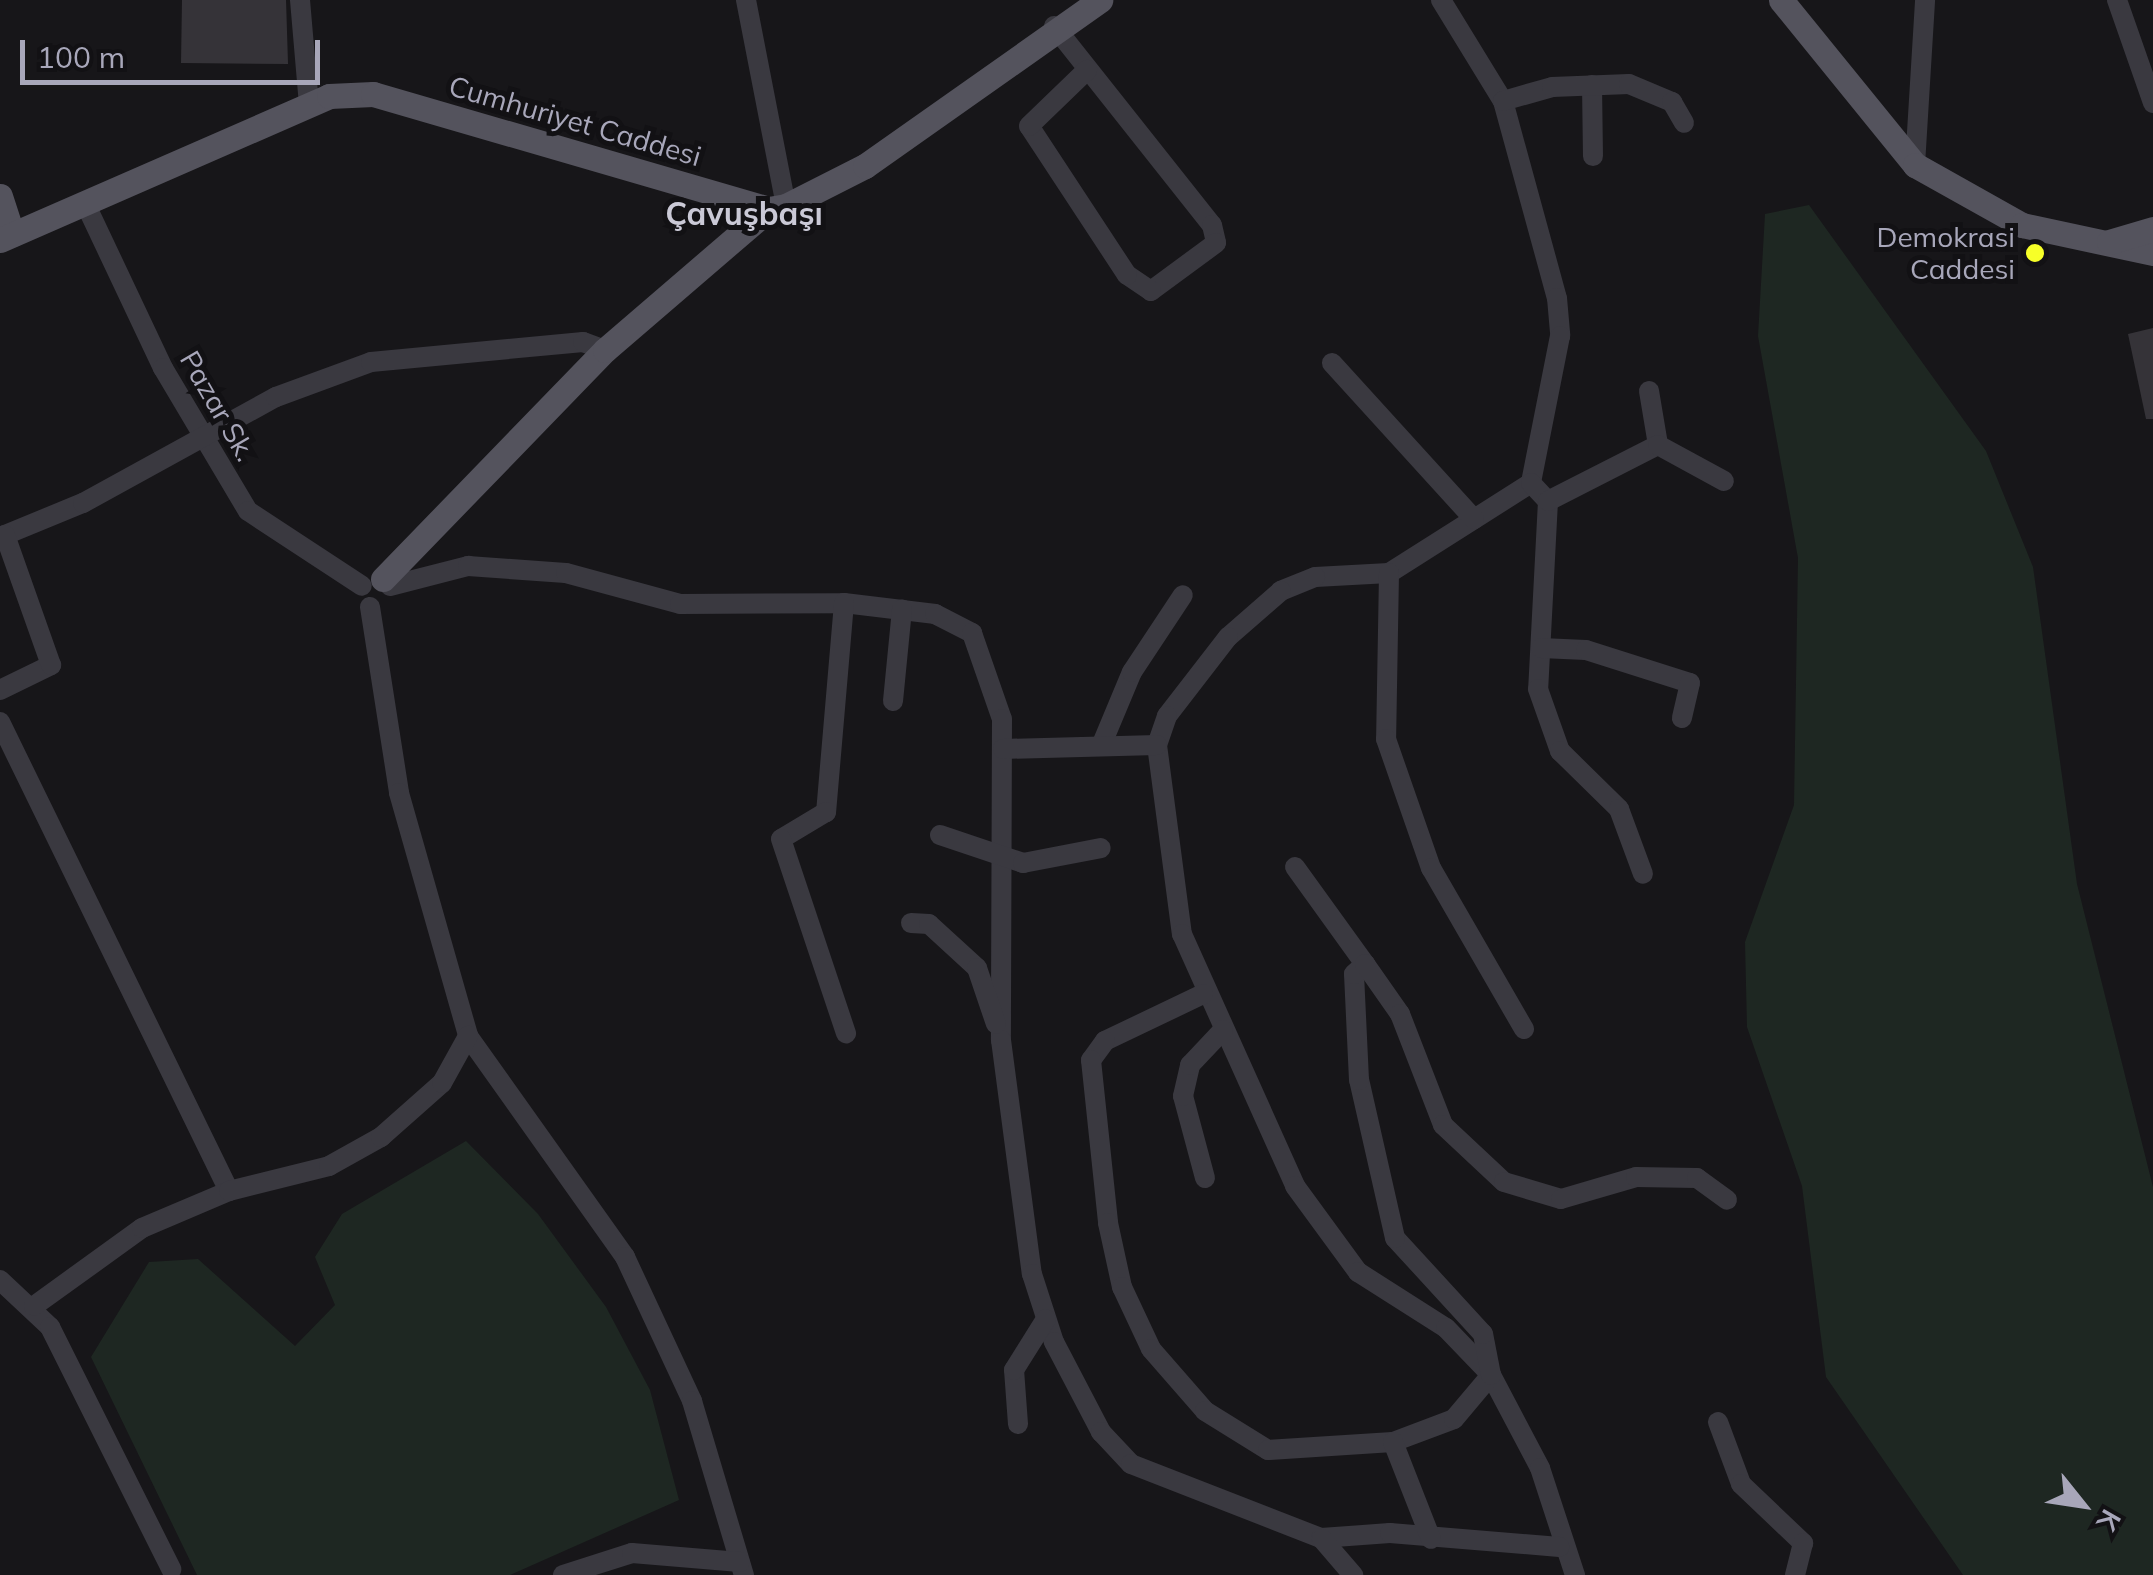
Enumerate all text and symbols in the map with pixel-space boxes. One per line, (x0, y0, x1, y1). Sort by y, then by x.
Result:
scale bar (25, 20, 325, 82)
text: 100 m (37, 38, 125, 76)
street label: Cumhuriyet Caddesi (445, 69, 705, 173)
district label: Çavuşbaşı (665, 194, 823, 232)
place label: Demokrasi Caddesi (1876, 220, 2015, 286)
marker: Demokrasi Caddesi (2024, 242, 2046, 264)
street label: Pazar Sk. (173, 345, 263, 467)
north arrow (2033, 1455, 2133, 1555)
text: K (2090, 1503, 2129, 1537)

